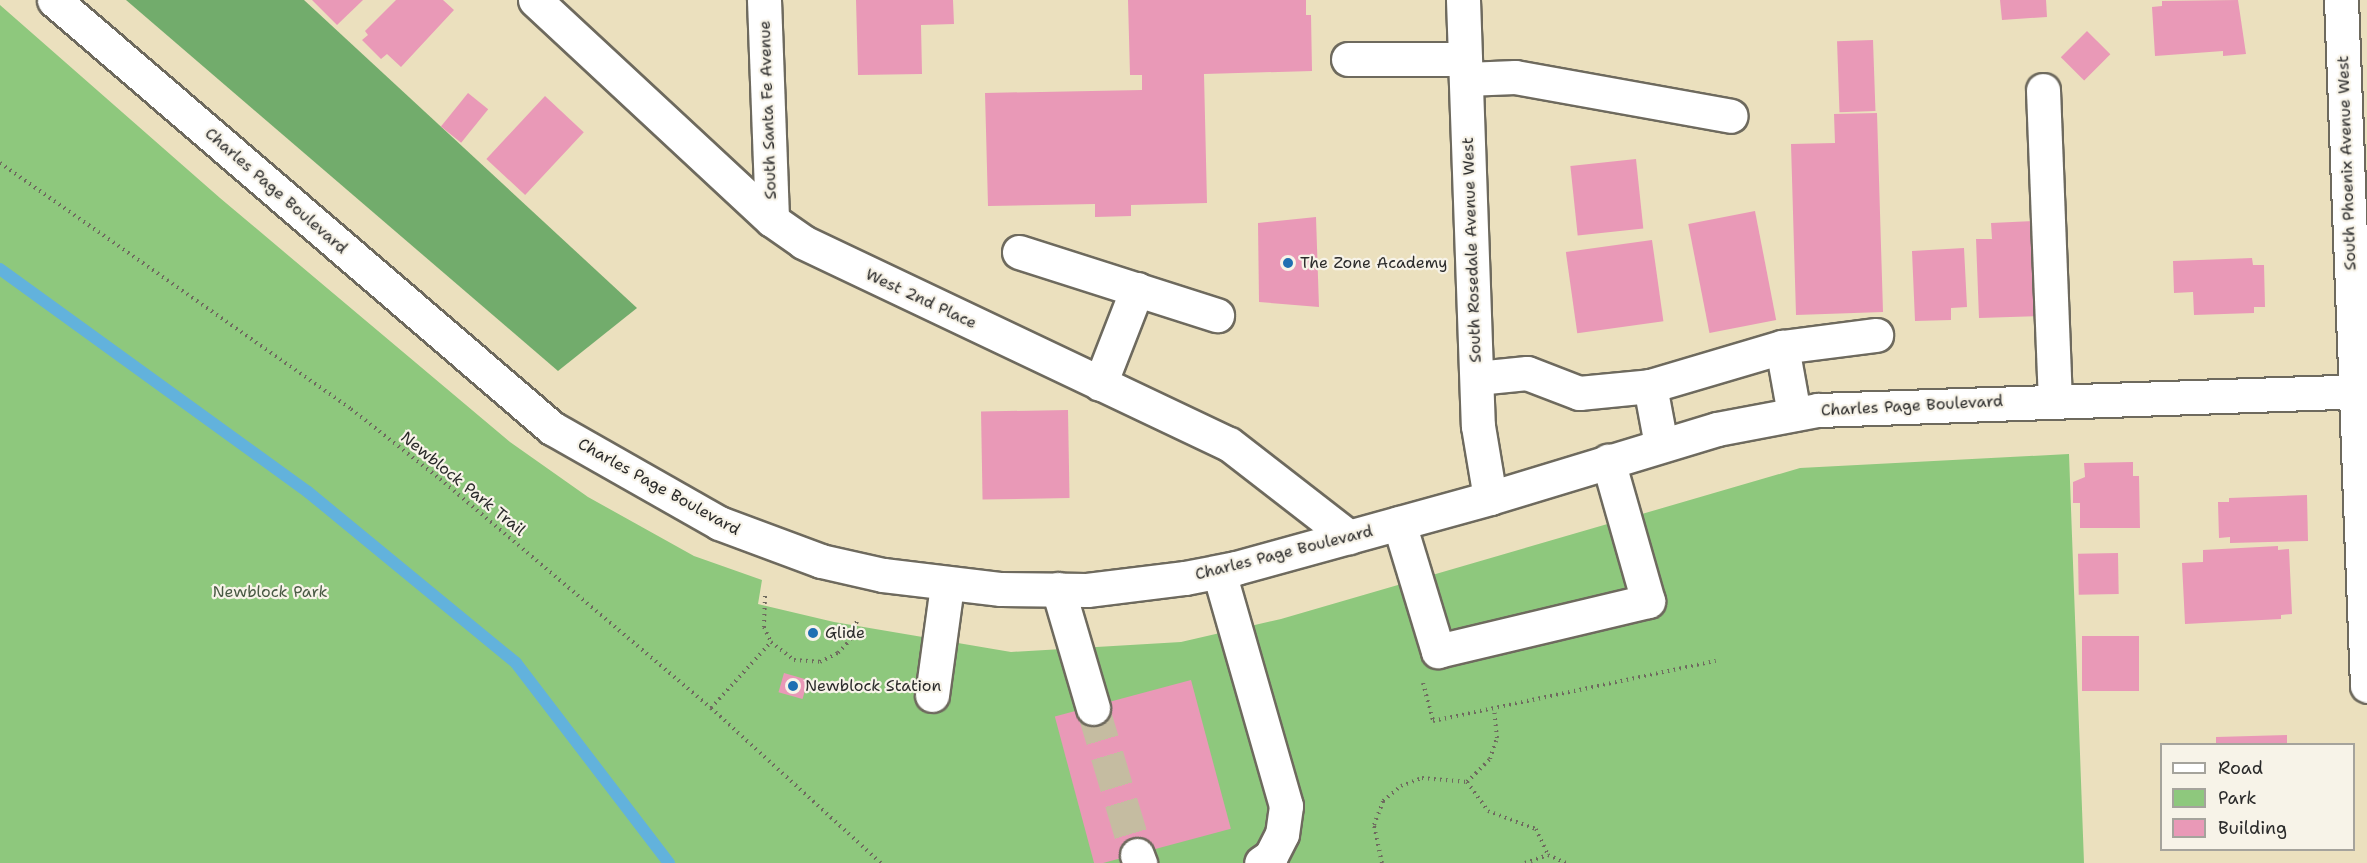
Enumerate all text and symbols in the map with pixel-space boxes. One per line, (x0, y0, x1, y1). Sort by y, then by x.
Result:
street label: South Santa Fe Avenue (755, 20, 781, 200)
street label: South Phoenix Avenue West (2334, 55, 2360, 271)
street label: Charles Page Boulevard (201, 124, 351, 258)
street label: South Rosedale Avenue West (1458, 137, 1486, 363)
place label: The Zone Academy (1300, 253, 1448, 273)
marker: The Zone Academy (1281, 256, 1295, 270)
street label: West 2nd Place (862, 265, 980, 333)
street label: Charles Page Boulevard (1820, 392, 2004, 420)
street label: Newblock Park Trail (397, 428, 529, 540)
street label: Charles Page Boulevard (575, 434, 743, 540)
street label: Charles Page Boulevard (1193, 522, 1375, 584)
park label: Newblock Park (212, 582, 328, 602)
place label: Glide (825, 623, 865, 643)
marker: Glide (806, 626, 820, 640)
place label: Newblock Station (805, 676, 941, 696)
marker: Newblock Station (786, 679, 800, 693)
legend (2160, 743, 2355, 851)
text: Road (2218, 756, 2263, 780)
text: Park (2218, 786, 2257, 810)
text: Building (2218, 816, 2287, 840)

